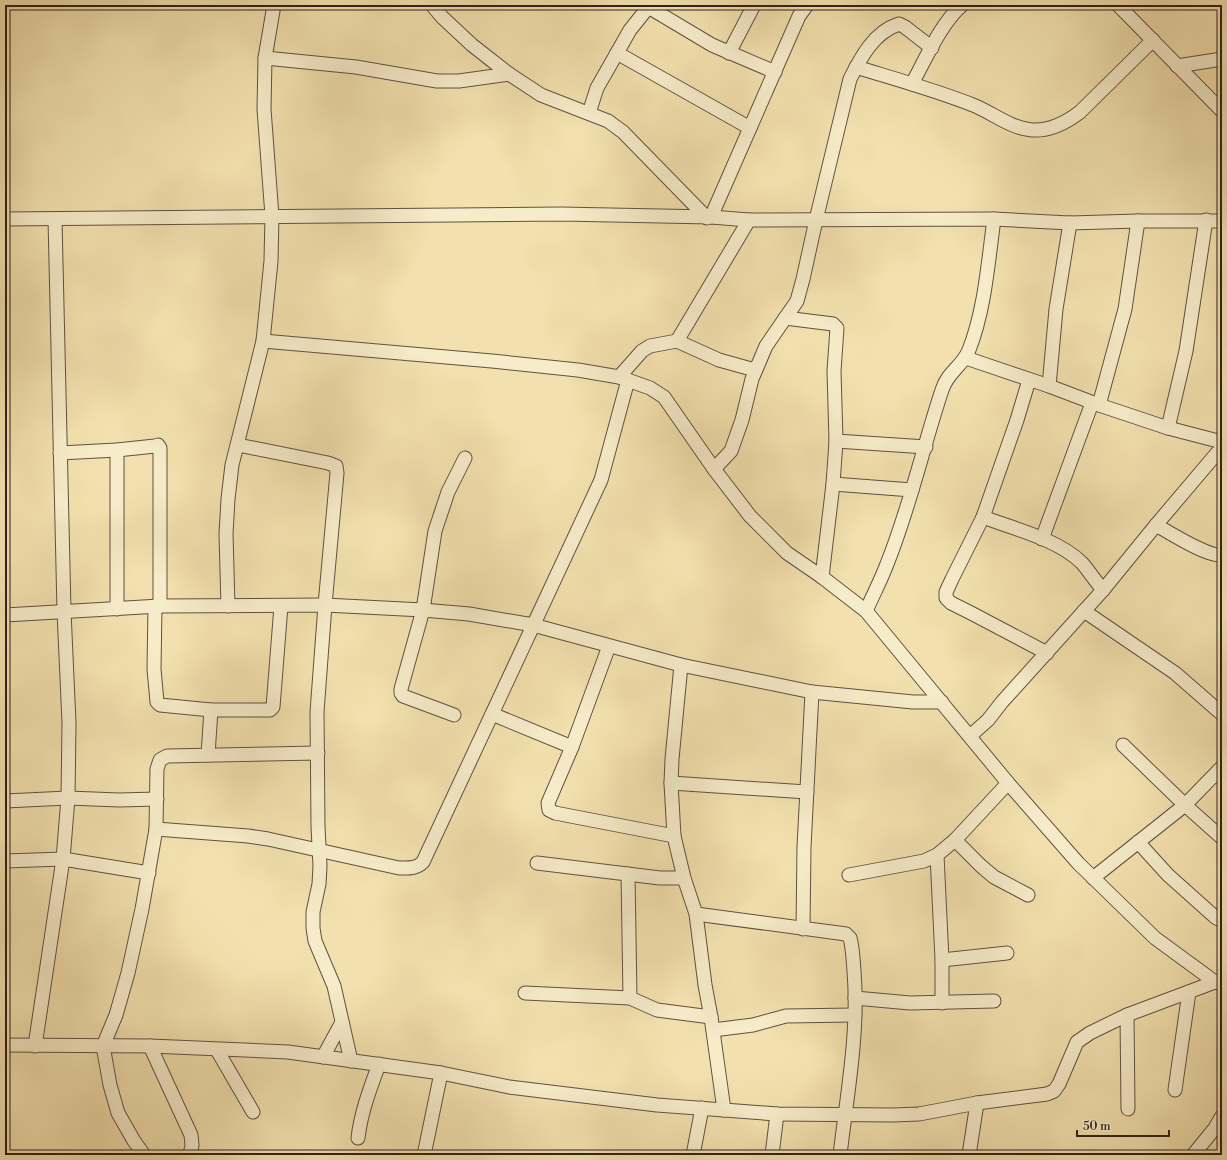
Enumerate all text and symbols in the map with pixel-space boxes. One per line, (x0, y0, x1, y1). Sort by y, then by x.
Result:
scale bar (1077, 1112, 1169, 1138)
text: 50 m (1083, 1119, 1111, 1134)

